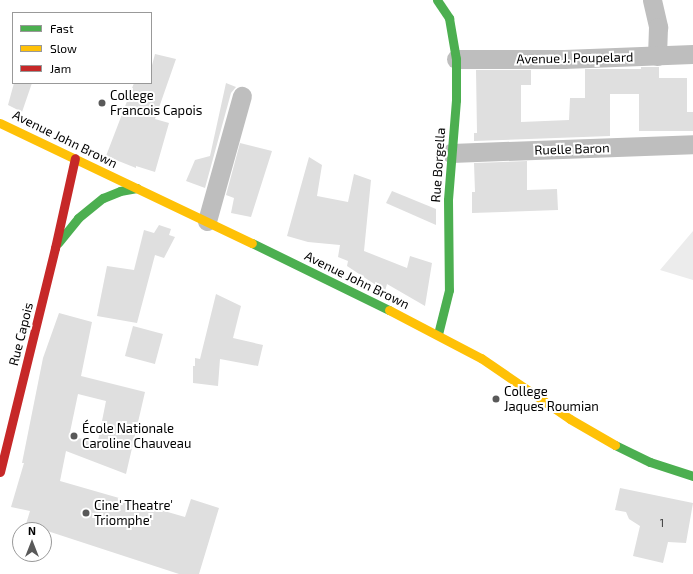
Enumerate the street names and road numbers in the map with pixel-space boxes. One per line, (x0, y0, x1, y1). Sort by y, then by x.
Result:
street label: Avenue J. Poupelard (516, 49, 634, 67)
street label: Avenue John Brown (10, 107, 120, 171)
street label: Rue Borgella (428, 127, 448, 203)
street label: Ruelle Baron (534, 140, 610, 158)
street label: Avenue John Brown (302, 248, 412, 312)
street label: Rue Capois (6, 301, 36, 367)

